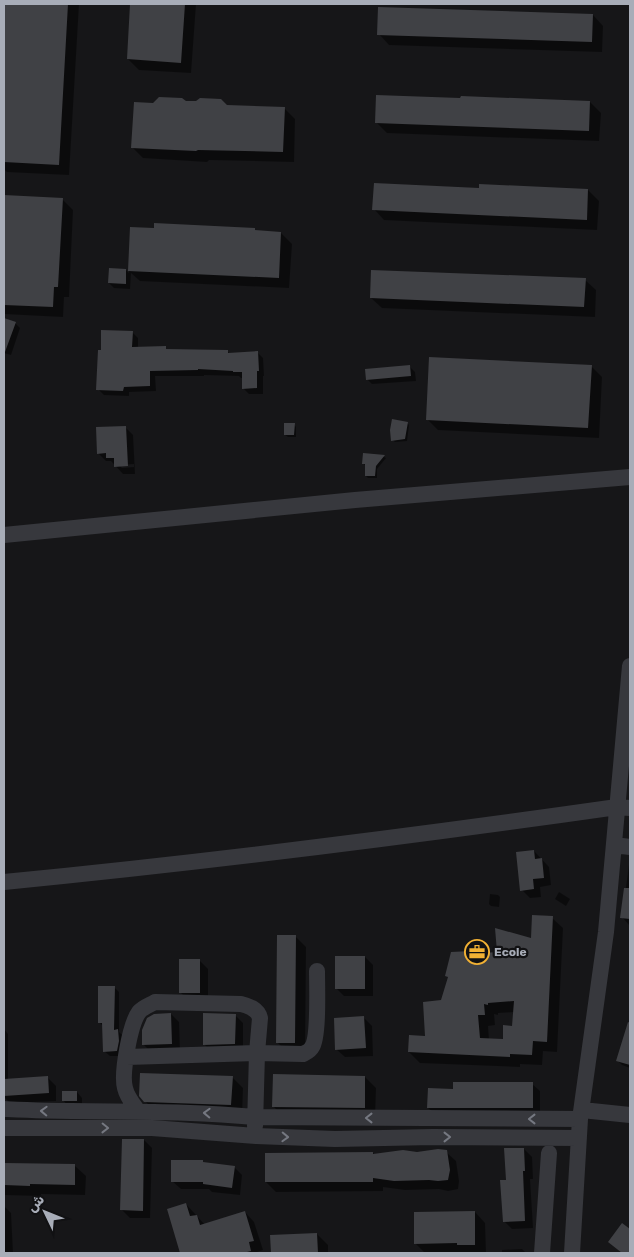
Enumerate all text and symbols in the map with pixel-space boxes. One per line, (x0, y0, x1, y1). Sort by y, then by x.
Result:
office icon: Ecole (464, 939, 490, 965)
place label: Ecole (494, 945, 527, 959)
one-way arrow (40, 1105, 48, 1116)
one-way arrow (203, 1108, 210, 1118)
one-way arrow (365, 1113, 372, 1123)
one-way arrow (527, 1113, 535, 1124)
one-way arrow (101, 1122, 109, 1133)
one-way arrow (281, 1131, 289, 1142)
one-way arrow (444, 1132, 451, 1142)
north arrow (20, 1187, 70, 1237)
text: ش (24, 1191, 48, 1216)

